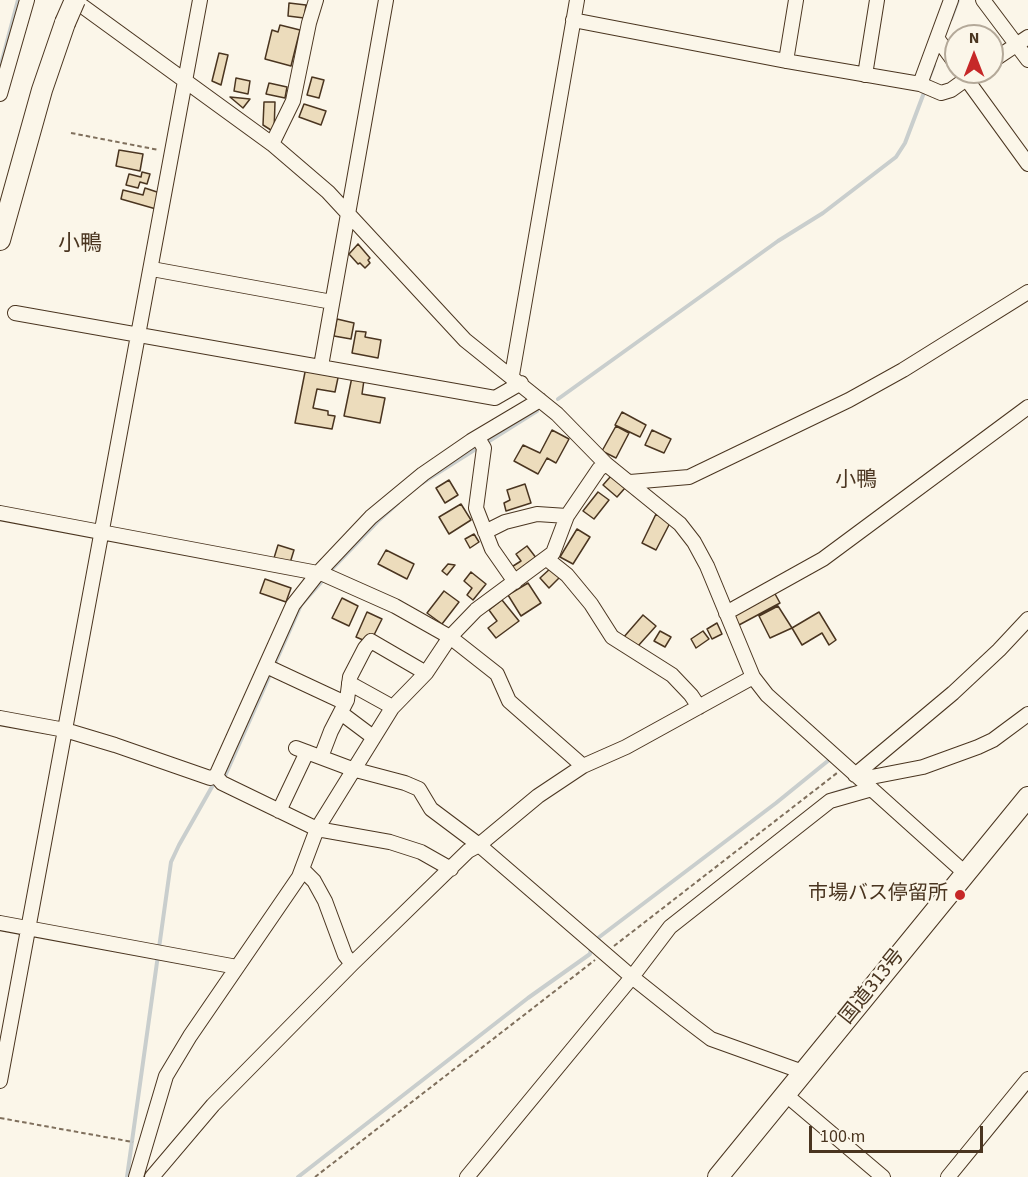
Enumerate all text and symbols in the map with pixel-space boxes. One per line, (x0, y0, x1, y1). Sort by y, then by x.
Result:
north arrow (944, 24, 1004, 84)
text: N (969, 27, 979, 49)
district label: 小鴨 (58, 232, 102, 258)
district label: 小鴨 (835, 468, 877, 494)
place label: 市場バス停留所 (808, 883, 948, 907)
marker: 市場バス停留所 (953, 888, 967, 902)
street label: 国道313号 (835, 945, 911, 1029)
scale bar (812, 1114, 986, 1152)
text: 100 m (820, 1124, 865, 1149)

